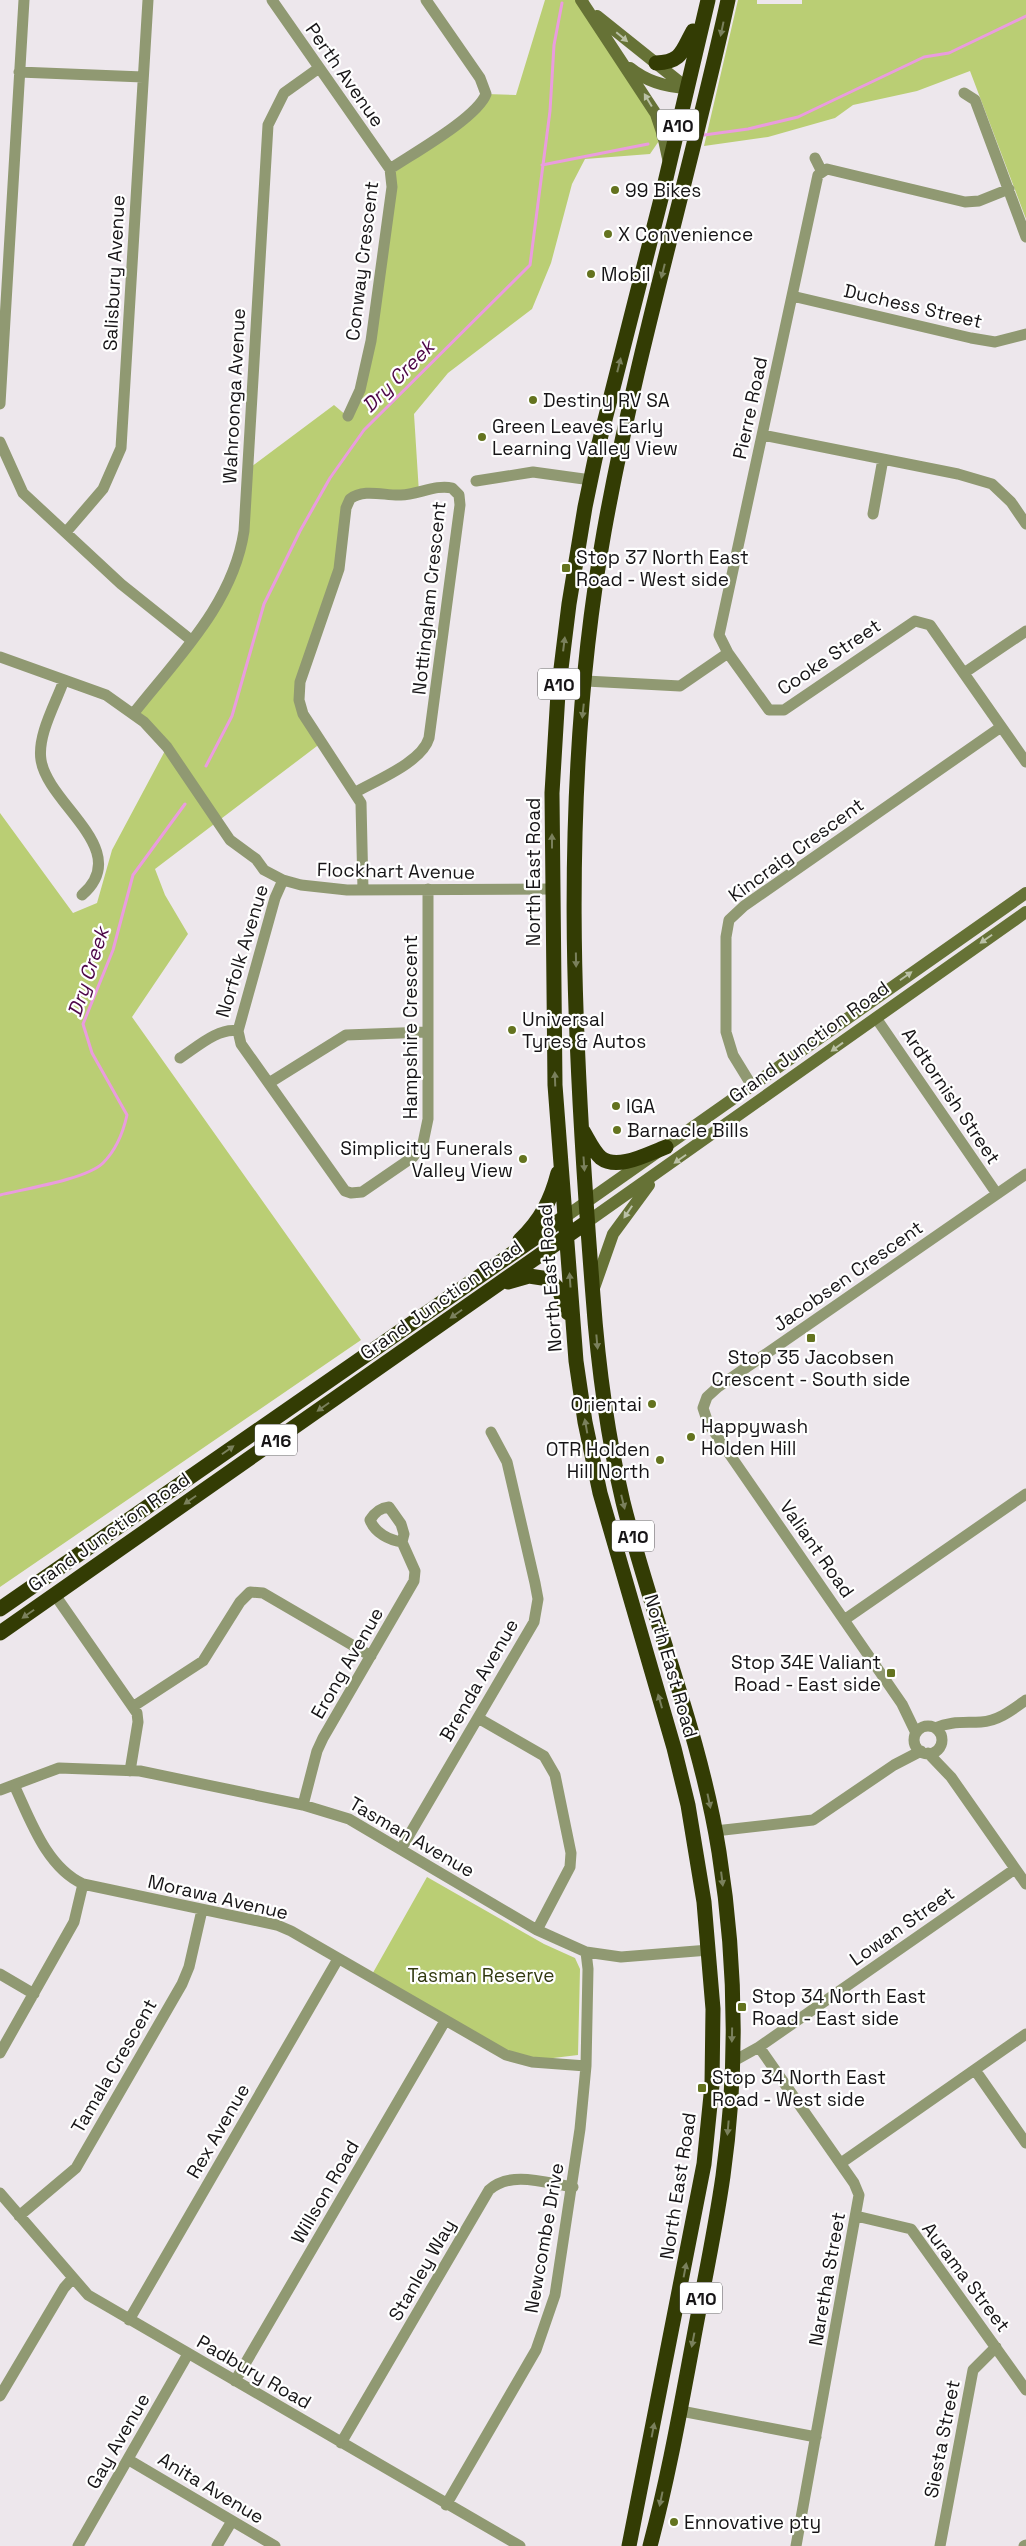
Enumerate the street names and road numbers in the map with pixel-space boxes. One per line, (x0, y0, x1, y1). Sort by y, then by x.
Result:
street label: Perth Avenue (300, 18, 390, 132)
road number: A10 (657, 110, 699, 140)
street label: Conway Crescent (340, 180, 384, 342)
street label: Salisbury Avenue (97, 194, 131, 352)
street label: Duchess Street (841, 278, 985, 334)
street label: Wahroonga Avenue (217, 308, 251, 484)
street label: Pierre Road (727, 354, 773, 462)
street label: Nottingham Crescent (406, 500, 452, 696)
street label: Cooke Street (772, 613, 886, 701)
road number: A10 (538, 669, 580, 700)
street label: Kincraig Crescent (723, 792, 869, 908)
street label: North East Road (521, 798, 546, 946)
street label: Flockhart Avenue (317, 857, 475, 885)
street label: Norfolk Avenue (210, 881, 274, 1021)
street label: Hampshire Crescent (398, 935, 423, 1119)
street label: Grand Junction Road (724, 975, 894, 1109)
street label: Ardtornish Street (896, 1023, 1006, 1169)
street label: North East Road (532, 1203, 568, 1353)
street label: Jacobsen Crescent (768, 1215, 928, 1337)
street label: Grand Junction Road (355, 1235, 527, 1365)
road number: A16 (255, 1424, 297, 1456)
street label: Grand Junction Road (23, 1467, 195, 1597)
street label: Valiant Road (774, 1495, 860, 1603)
road number: A10 (612, 1520, 654, 1552)
street label: North East Road (639, 1591, 703, 1741)
street label: Erong Avenue (305, 1603, 389, 1723)
street label: Brenda Avenue (434, 1614, 524, 1746)
street label: Tasman Avenue (345, 1791, 479, 1883)
street label: Morawa Avenue (145, 1869, 291, 1925)
street label: Lowan Street (845, 1881, 959, 1971)
street label: Tamala Crescent (65, 1994, 163, 2138)
street label: Rex Avenue (181, 2079, 255, 2183)
street label: North East Road (654, 2111, 702, 2261)
street label: Willson Road (285, 2136, 365, 2248)
street label: Newcombe Drive (518, 2161, 570, 2315)
street label: Naretha Street (803, 2210, 851, 2348)
street label: Stanley Way (383, 2214, 461, 2326)
street label: Aurama Street (916, 2217, 1016, 2337)
road number: A10 (680, 2282, 722, 2314)
street label: Padbury Road (192, 2329, 316, 2415)
street label: Siesta Street (918, 2378, 966, 2500)
street label: Gay Avenue (81, 2389, 155, 2493)
street label: Anita Avenue (153, 2446, 269, 2530)

